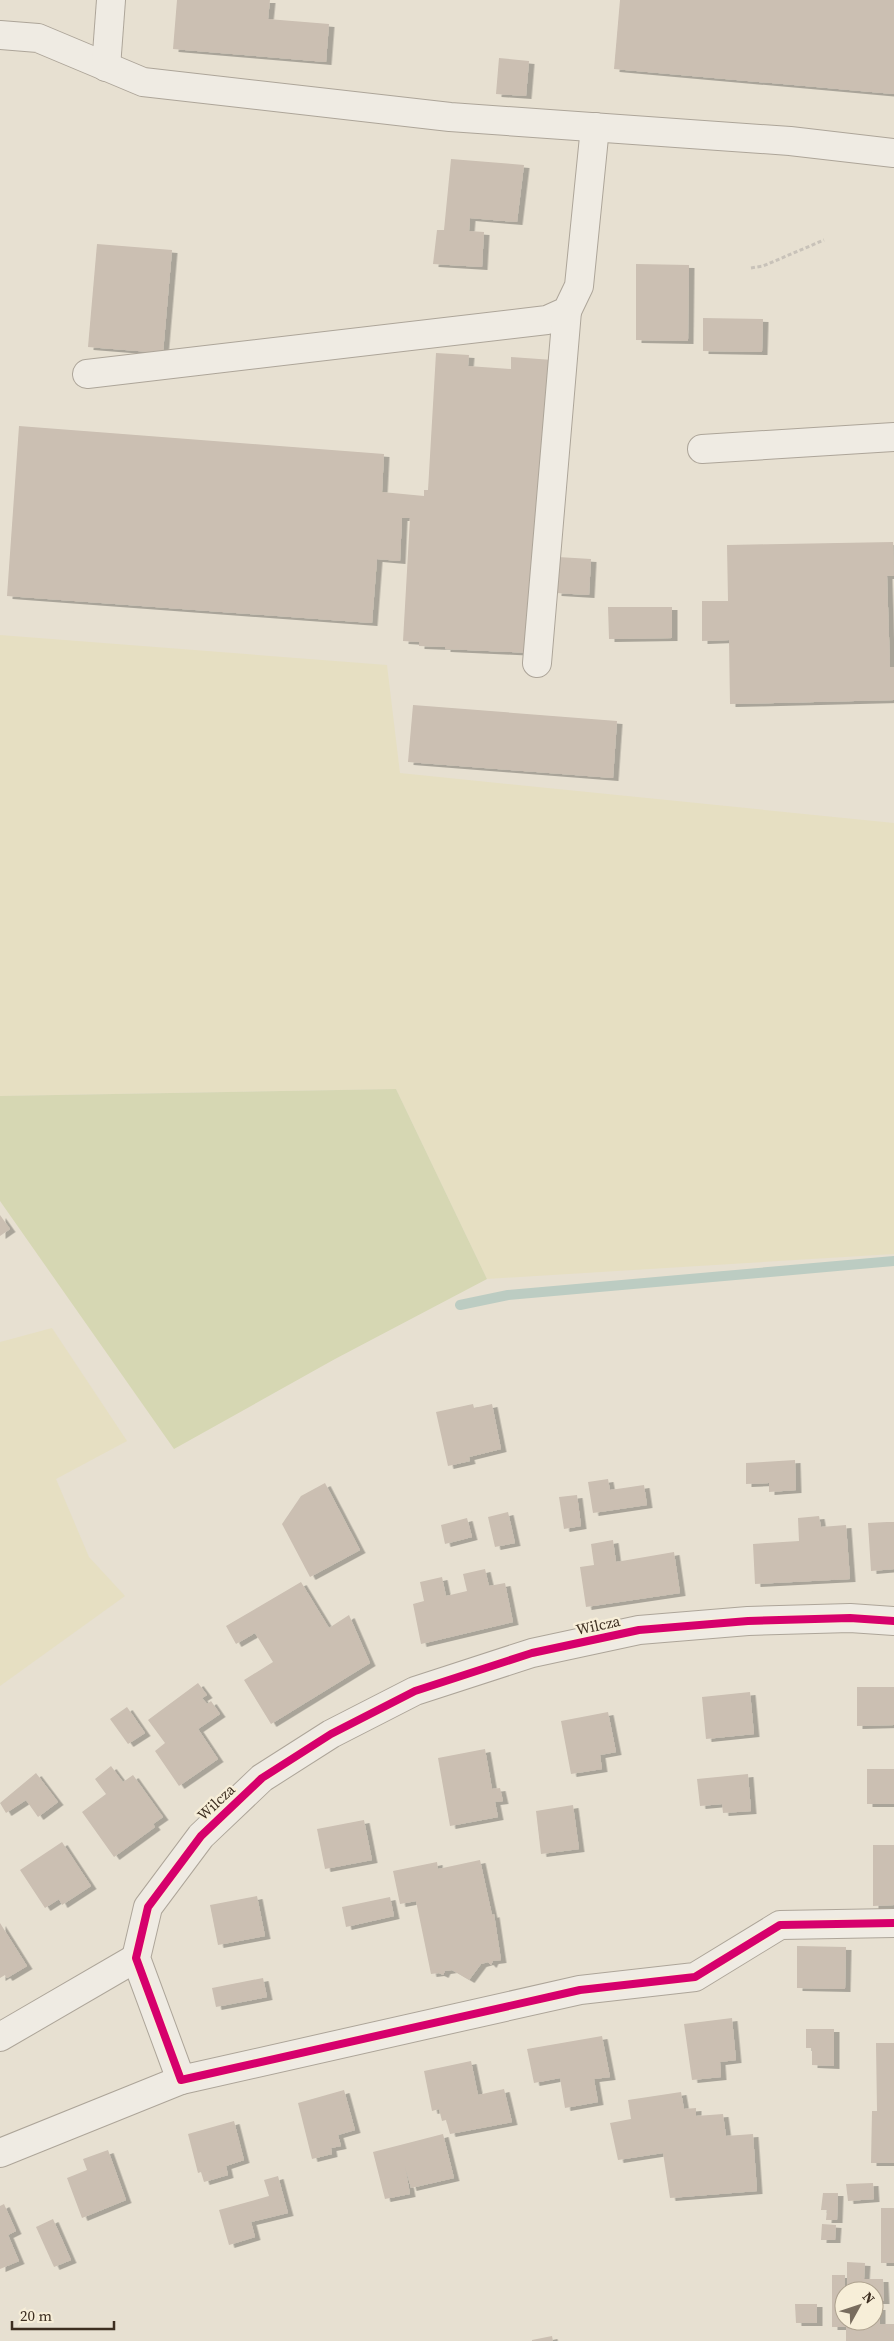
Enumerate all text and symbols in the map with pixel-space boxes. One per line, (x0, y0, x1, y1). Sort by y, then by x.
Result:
street label: Wilcza (574, 1610, 622, 1640)
street label: Wilcza (192, 1779, 240, 1825)
north arrow (834, 2281, 884, 2331)
text: N (858, 2287, 880, 2308)
scale bar (12, 2298, 115, 2330)
text: 20 m (20, 2305, 52, 2326)

